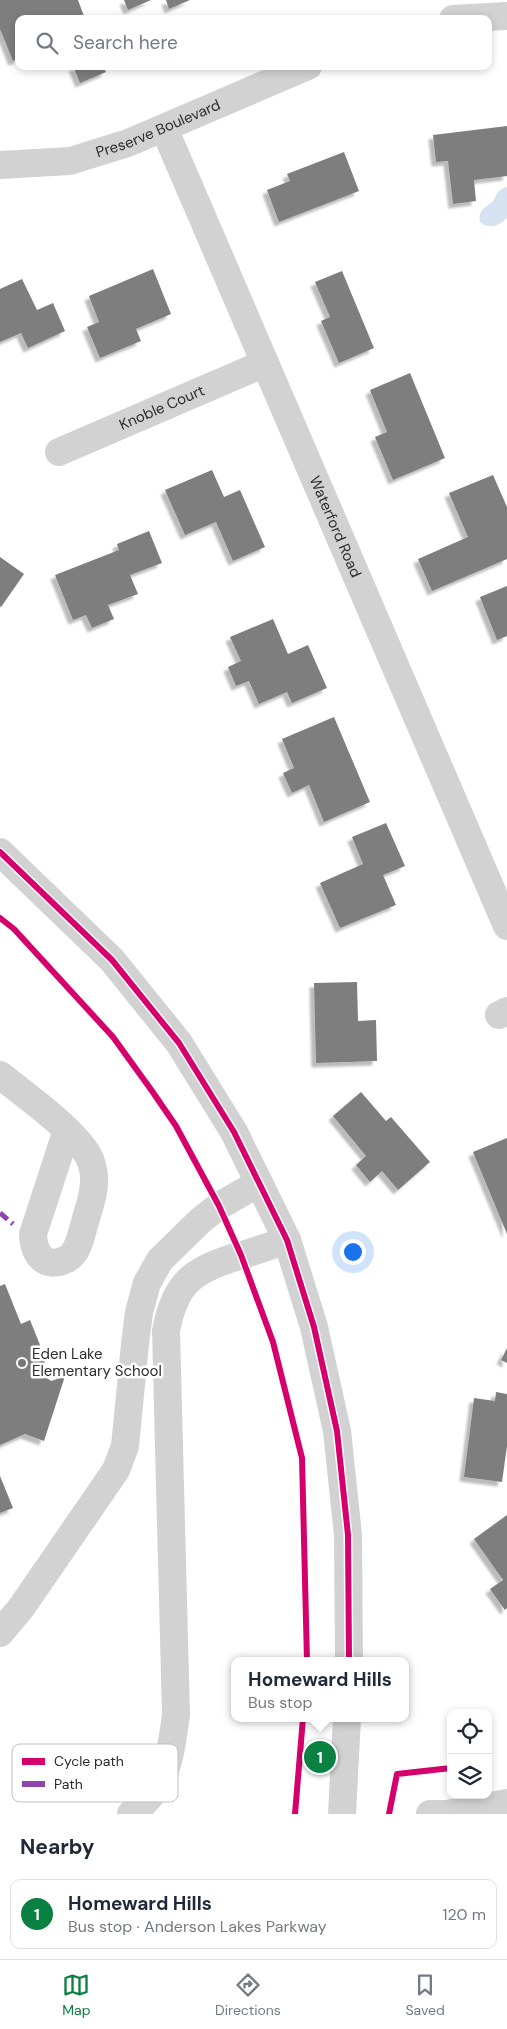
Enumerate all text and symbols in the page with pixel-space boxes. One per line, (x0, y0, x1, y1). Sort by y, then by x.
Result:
search box (15, 15, 492, 70)
icon: search (33, 29, 61, 57)
text: Search here (73, 30, 178, 55)
street label: Preserve Boulevard (93, 95, 223, 162)
street label: Knoble Court (116, 380, 208, 435)
street label: Waterford Road (305, 473, 366, 581)
your location (340, 1239, 366, 1265)
place label: Eden Lake Elementary School (32, 1344, 162, 1381)
marker: Eden Lake Elementary School (16, 1357, 28, 1369)
popup (231, 1657, 409, 1722)
text: Homeward Hills (248, 1667, 392, 1692)
text: Bus stop (248, 1692, 312, 1713)
map controls (447, 1709, 492, 1799)
button: locate (447, 1709, 492, 1754)
pin: 1 (304, 1738, 336, 1776)
legend (12, 1744, 178, 1802)
text: Cycle path (54, 1752, 124, 1770)
button: layers (447, 1754, 492, 1799)
text: Path (54, 1775, 83, 1793)
text: Nearby (20, 1833, 94, 1861)
text: Homeward Hills (68, 1891, 212, 1916)
text: 1 (34, 1904, 40, 1925)
text: 120 m (442, 1904, 486, 1925)
text: Bus stop · Anderson Lakes Parkway (68, 1916, 327, 1937)
tab: Map (62, 1971, 90, 2019)
tab: Directions (215, 1971, 281, 2019)
tab: Saved (405, 1971, 445, 2019)

